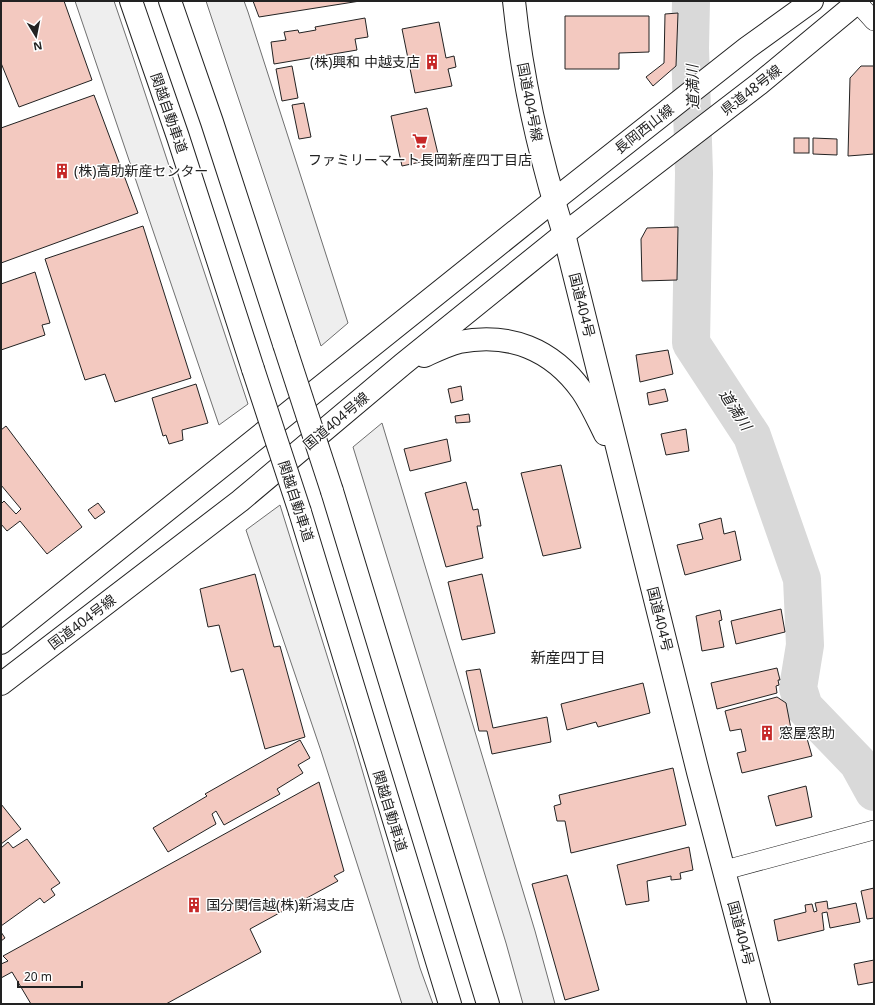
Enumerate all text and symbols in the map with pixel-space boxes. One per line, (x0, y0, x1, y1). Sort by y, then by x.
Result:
north arrow (16, 16, 56, 56)
text: N (32, 38, 44, 55)
place label: (株)興和 中越支店 (310, 52, 420, 71)
building icon: (株)興和 中越支店 (423, 53, 441, 71)
street label: 県道48号線 (716, 60, 785, 119)
street label: 国道404号線 (514, 61, 547, 143)
water label: 道満川 (682, 62, 702, 110)
street label: 関越自動車道 (147, 70, 192, 156)
street label: 長岡西山線 (610, 100, 677, 158)
supermarket icon: ファミリーマート長岡新産四丁目店 (411, 132, 429, 150)
place label: ファミリーマート長岡新産四丁目店 (308, 150, 532, 169)
place label: (株)高助新産センター (74, 161, 208, 180)
building icon: (株)高助新産センター (53, 162, 71, 180)
street label: 国道404号 (565, 271, 600, 339)
water label: 道満川 (715, 385, 758, 435)
street label: 国道404号線 (299, 388, 372, 454)
street label: 関越自動車道 (274, 458, 318, 544)
street label: 国道404号 (643, 585, 678, 653)
street label: 国道404号線 (44, 590, 119, 653)
district label: 新産四丁目 (530, 647, 606, 667)
place label: 窓屋窓助 (779, 723, 835, 742)
building icon: 窓屋窓助 (758, 724, 776, 742)
street label: 関越自動車道 (369, 768, 412, 854)
place label: 国分関信越(株)新潟支店 (206, 895, 354, 914)
building icon: 国分関信越(株)新潟支店 (185, 896, 203, 914)
street label: 国道404号 (724, 899, 759, 967)
scale bar (18, 963, 82, 989)
text: 20 m (24, 968, 52, 985)

